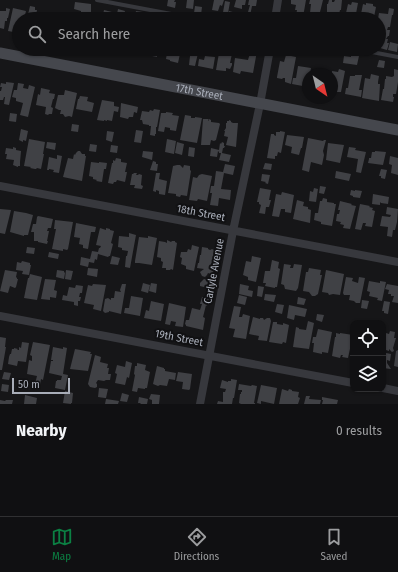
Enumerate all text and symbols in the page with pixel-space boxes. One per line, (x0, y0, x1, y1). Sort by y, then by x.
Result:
search box (12, 12, 386, 56)
icon: search (26, 23, 48, 45)
text: Search here (58, 25, 130, 43)
north arrow (302, 68, 338, 104)
street label: 17th Street (175, 81, 224, 103)
street label: 18th Street (176, 202, 227, 224)
street label: Carlyle Avenue (201, 237, 227, 305)
map controls (350, 320, 386, 392)
button: locate (350, 320, 386, 356)
street label: 19th Street (154, 327, 205, 349)
button: layers (350, 356, 386, 392)
scale bar (12, 376, 70, 395)
text: 50 m (18, 378, 40, 391)
text: Nearby (16, 420, 67, 441)
text: 0 results (336, 423, 382, 438)
tab: Map (51, 526, 73, 563)
tab: Directions (174, 526, 219, 563)
tab: Saved (321, 526, 347, 563)

